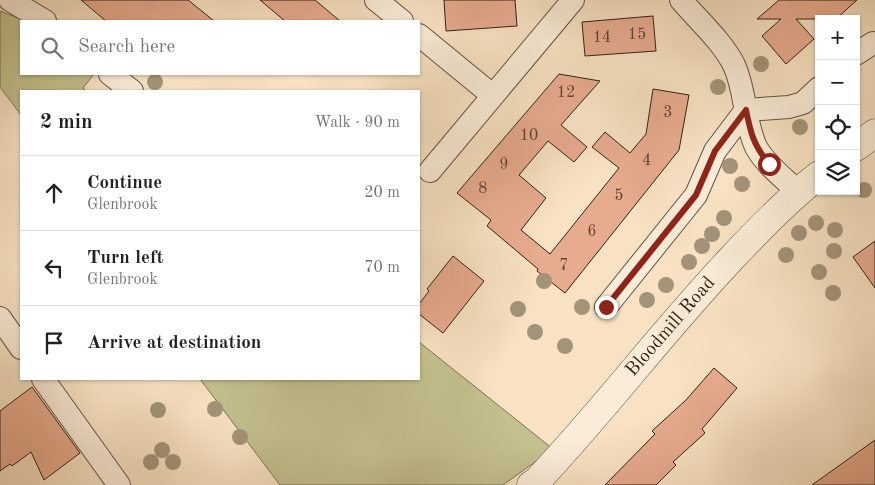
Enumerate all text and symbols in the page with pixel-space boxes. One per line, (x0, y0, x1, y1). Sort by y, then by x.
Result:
map controls (815, 15, 860, 195)
button: + (815, 15, 860, 60)
search box (20, 20, 420, 75)
house number: 15 (628, 27, 646, 43)
house number: 14 (593, 30, 611, 46)
icon: search (38, 34, 66, 62)
text: Search here (78, 38, 175, 57)
button: − (815, 60, 860, 105)
house number: 12 (557, 85, 575, 101)
house number: 3 (663, 105, 673, 121)
button: locate (815, 105, 860, 150)
text: 2 min (40, 112, 93, 133)
text: Walk · 90 m (314, 115, 400, 131)
house number: 10 (520, 128, 538, 144)
button: layers (815, 150, 860, 195)
house number: 4 (642, 153, 652, 169)
route start (758, 153, 781, 176)
house number: 9 (499, 157, 509, 173)
text: Continue (87, 174, 162, 193)
icon: ahead (40, 179, 68, 207)
house number: 8 (478, 181, 488, 197)
text: 20 m (364, 185, 400, 201)
house number: 5 (614, 188, 624, 204)
text: Glenbrook (87, 197, 158, 213)
house number: 6 (587, 224, 597, 240)
text: Turn left (87, 249, 164, 268)
icon: left (40, 254, 68, 282)
house number: 7 (559, 258, 569, 274)
text: 70 m (364, 260, 400, 276)
text: Glenbrook (87, 272, 158, 288)
street label: Bloodmill Road (623, 273, 719, 380)
route end (595, 296, 618, 319)
icon: arrive (40, 329, 68, 357)
text: Arrive at destination (87, 334, 261, 353)

